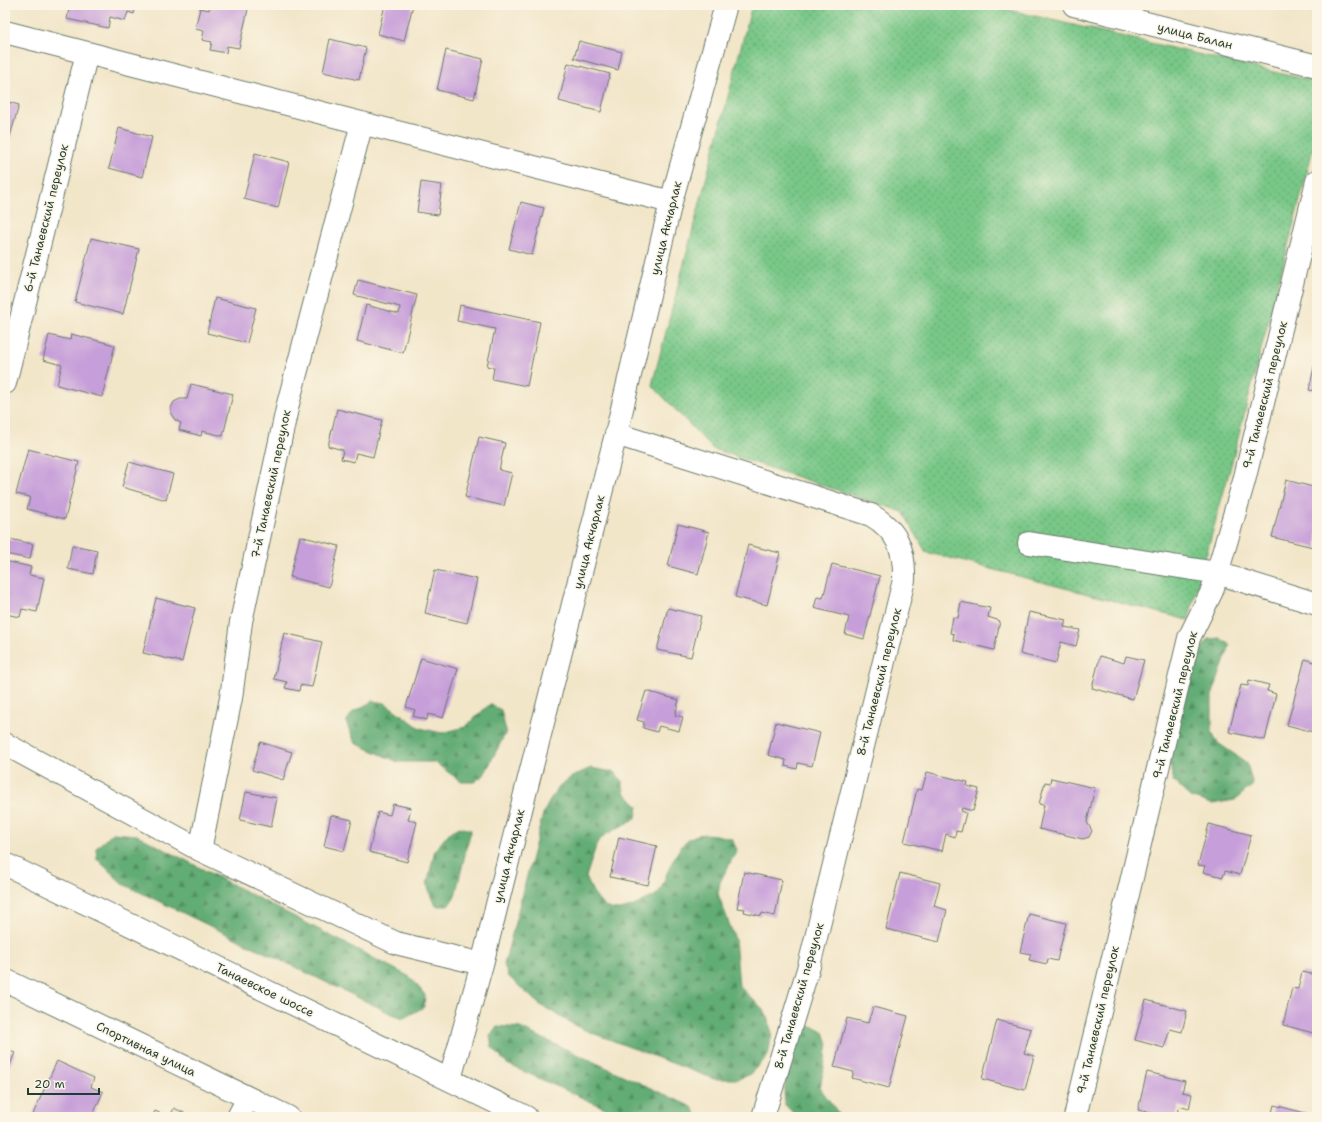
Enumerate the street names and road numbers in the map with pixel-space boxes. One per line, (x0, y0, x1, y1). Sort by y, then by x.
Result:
street label: улица Балан (1156, 19, 1234, 53)
street label: 6-й Танаевский переулок (20, 142, 72, 294)
street label: улица Акчарлак (647, 179, 686, 277)
street label: 9-й Танаевский переулок (1239, 319, 1291, 471)
street label: 7-й Танаевский переулок (247, 408, 295, 560)
street label: улица Акчарлак (570, 493, 609, 591)
street label: 8-й Танаевский переулок (853, 606, 905, 758)
street label: 9-й Танаевский переулок (1149, 629, 1201, 781)
street label: улица Акчарлак (490, 807, 529, 905)
street label: 8-й Танаевский переулок (770, 920, 828, 1071)
street label: 9-й Танаевский переулок (1073, 944, 1123, 1096)
street label: Танаевское шоссе (213, 959, 317, 1021)
street label: Спортивная улица (93, 1018, 199, 1080)

